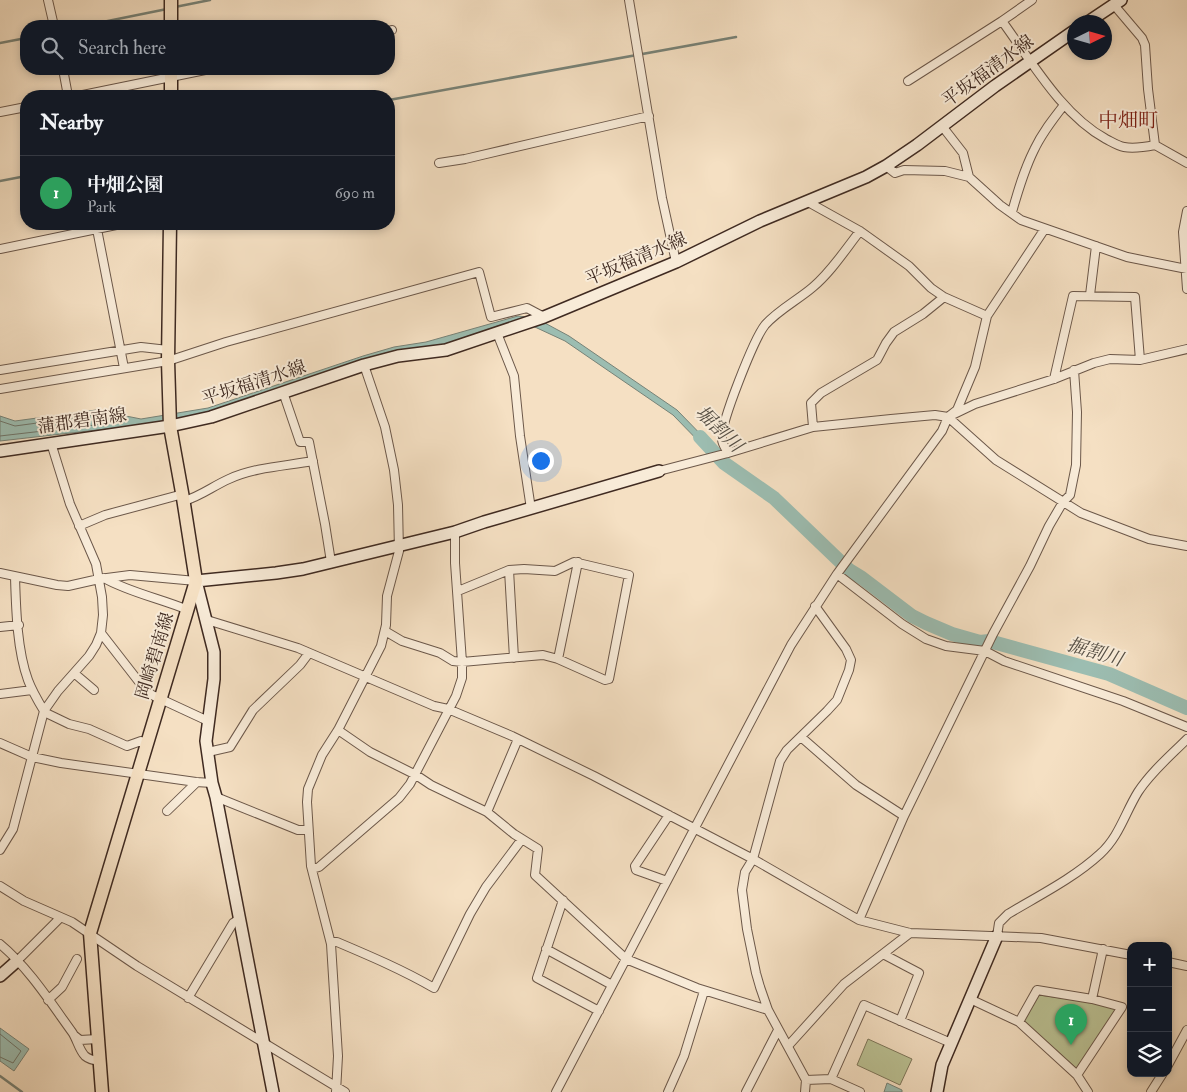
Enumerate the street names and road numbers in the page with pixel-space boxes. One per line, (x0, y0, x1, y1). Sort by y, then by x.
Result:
street label: 平坂福清水線 (938, 30, 1038, 112)
street label: 平坂福清水線 (582, 227, 690, 291)
street label: 平坂福清水線 (199, 355, 309, 411)
street label: 蒲郡碧南線 (36, 403, 128, 439)
street label: 岡崎碧南線 (131, 610, 179, 702)

